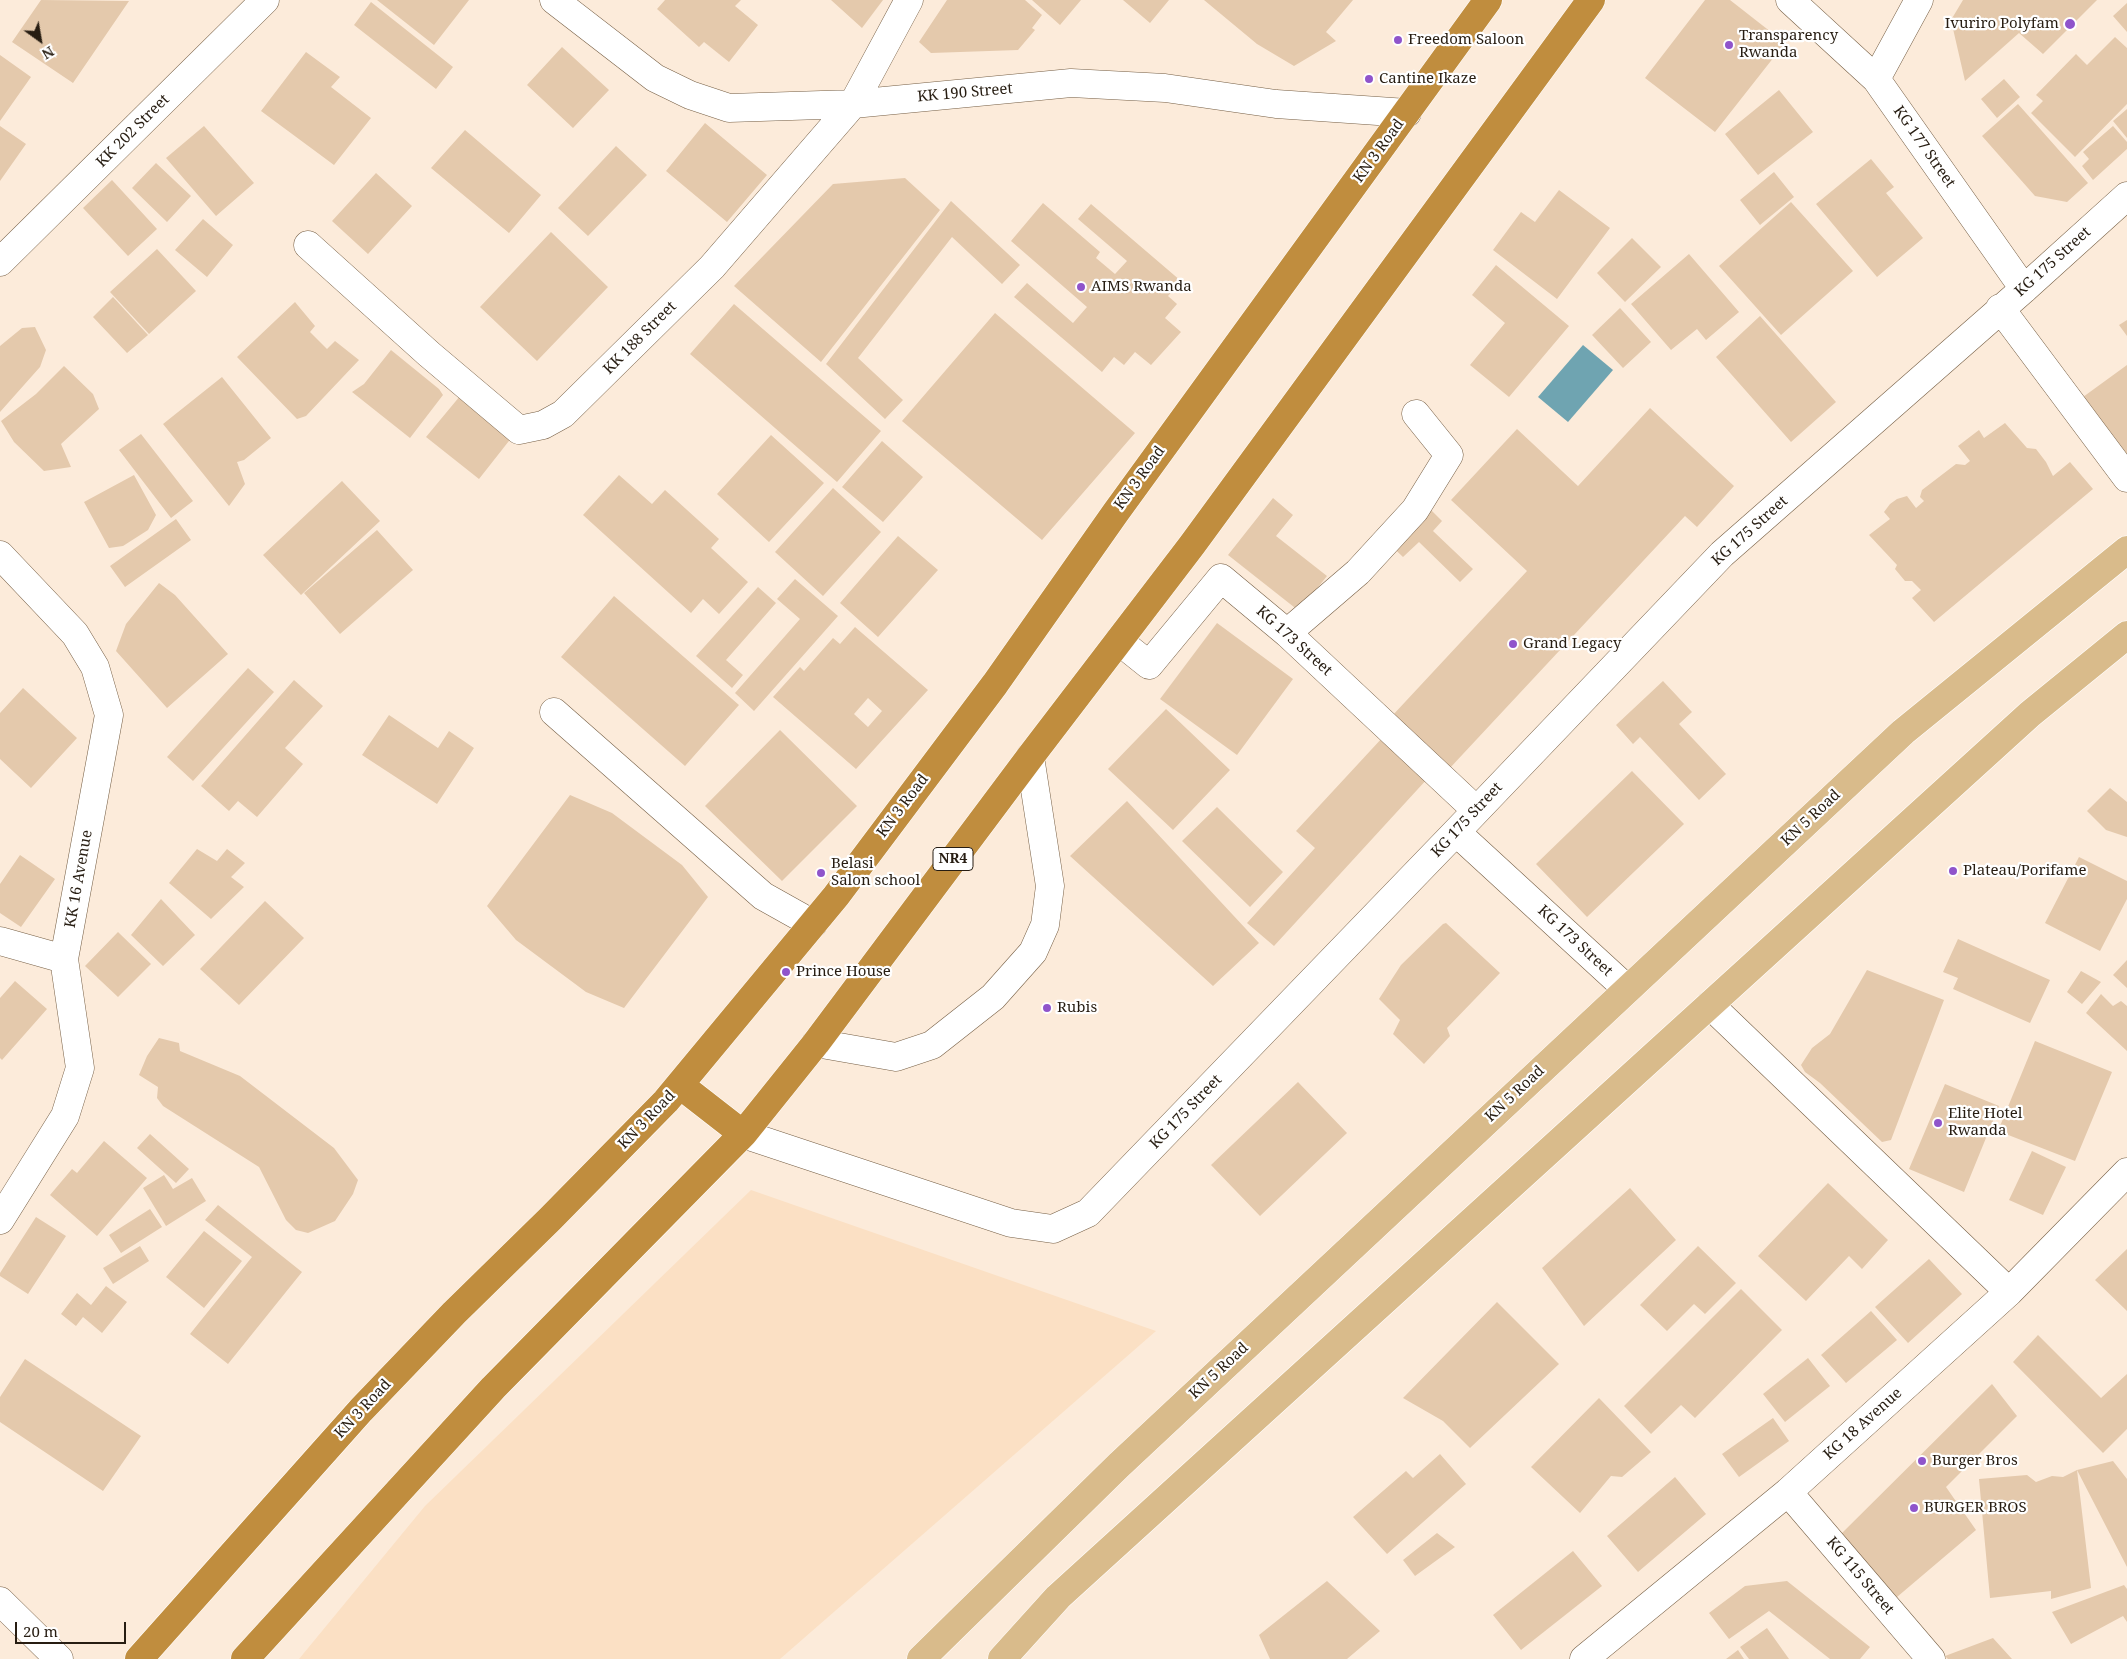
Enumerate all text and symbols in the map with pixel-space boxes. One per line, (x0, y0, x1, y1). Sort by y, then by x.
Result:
north arrow (15, 15, 65, 65)
place label: Ivuriro Polyfam (1945, 15, 2059, 33)
marker: Ivuriro Polyfam (2063, 17, 2077, 31)
place label: Transparency Rwanda (1739, 27, 1838, 62)
place label: Freedom Saloon (1408, 31, 1524, 49)
marker: Freedom Saloon (1392, 34, 1404, 46)
marker: Transparency Rwanda (1723, 39, 1735, 51)
text: N (39, 42, 58, 64)
place label: Cantine Ikaze (1379, 70, 1476, 88)
marker: Cantine Ikaze (1363, 73, 1375, 85)
street label: KK 190 Street (917, 80, 1013, 106)
street label: KK 202 Street (93, 91, 173, 171)
street label: KG 177 Street (1889, 103, 1959, 191)
street label: KN 3 Road (1350, 116, 1408, 186)
street label: KG 175 Street (2011, 223, 2095, 301)
place label: AIMS Rwanda (1091, 278, 1192, 296)
marker: AIMS Rwanda (1075, 281, 1087, 293)
street label: KK 188 Street (600, 298, 680, 378)
street label: KN 3 Road (1111, 443, 1169, 513)
street label: KG 175 Street (1708, 492, 1792, 570)
street label: KG 173 Street (1252, 602, 1336, 680)
place label: Grand Legacy (1523, 635, 1621, 653)
marker: Grand Legacy (1507, 638, 1519, 650)
street label: KN 3 Road (873, 771, 933, 841)
street label: KG 175 Street (1428, 779, 1506, 861)
street label: KN 5 Road (1778, 786, 1844, 850)
street label: KK 16 Avenue (62, 829, 96, 929)
road number: NR4 (933, 848, 973, 871)
place label: Belasi Salon school (831, 855, 920, 890)
place label: Plateau/Porifame (1963, 862, 2087, 880)
marker: Plateau/Porifame (1947, 865, 1959, 877)
marker: Belasi Salon school (815, 867, 827, 879)
street label: KG 173 Street (1534, 902, 1616, 980)
place label: Prince House (796, 963, 891, 981)
marker: Prince House (780, 966, 792, 978)
place label: Rubis (1057, 999, 1097, 1017)
marker: Rubis (1041, 1002, 1053, 1014)
street label: KN 5 Road (1482, 1062, 1548, 1126)
street label: KG 175 Street (1146, 1071, 1226, 1153)
street label: KN 3 Road (615, 1087, 679, 1153)
place label: Elite Hotel Rwanda (1948, 1105, 2023, 1140)
marker: Elite Hotel Rwanda (1932, 1117, 1944, 1129)
street label: KN 5 Road (1186, 1339, 1252, 1403)
street label: KN 3 Road (331, 1376, 395, 1442)
street label: KG 18 Avenue (1820, 1384, 1906, 1464)
place label: Burger Bros (1932, 1452, 2018, 1470)
marker: Burger Bros (1916, 1455, 1928, 1467)
place label: BURGER BROS (1924, 1499, 2027, 1517)
marker: BURGER BROS (1908, 1502, 1920, 1514)
street label: KG 115 Street (1822, 1534, 1898, 1618)
scale bar (18, 1612, 129, 1644)
text: 20 m (23, 1621, 58, 1641)

